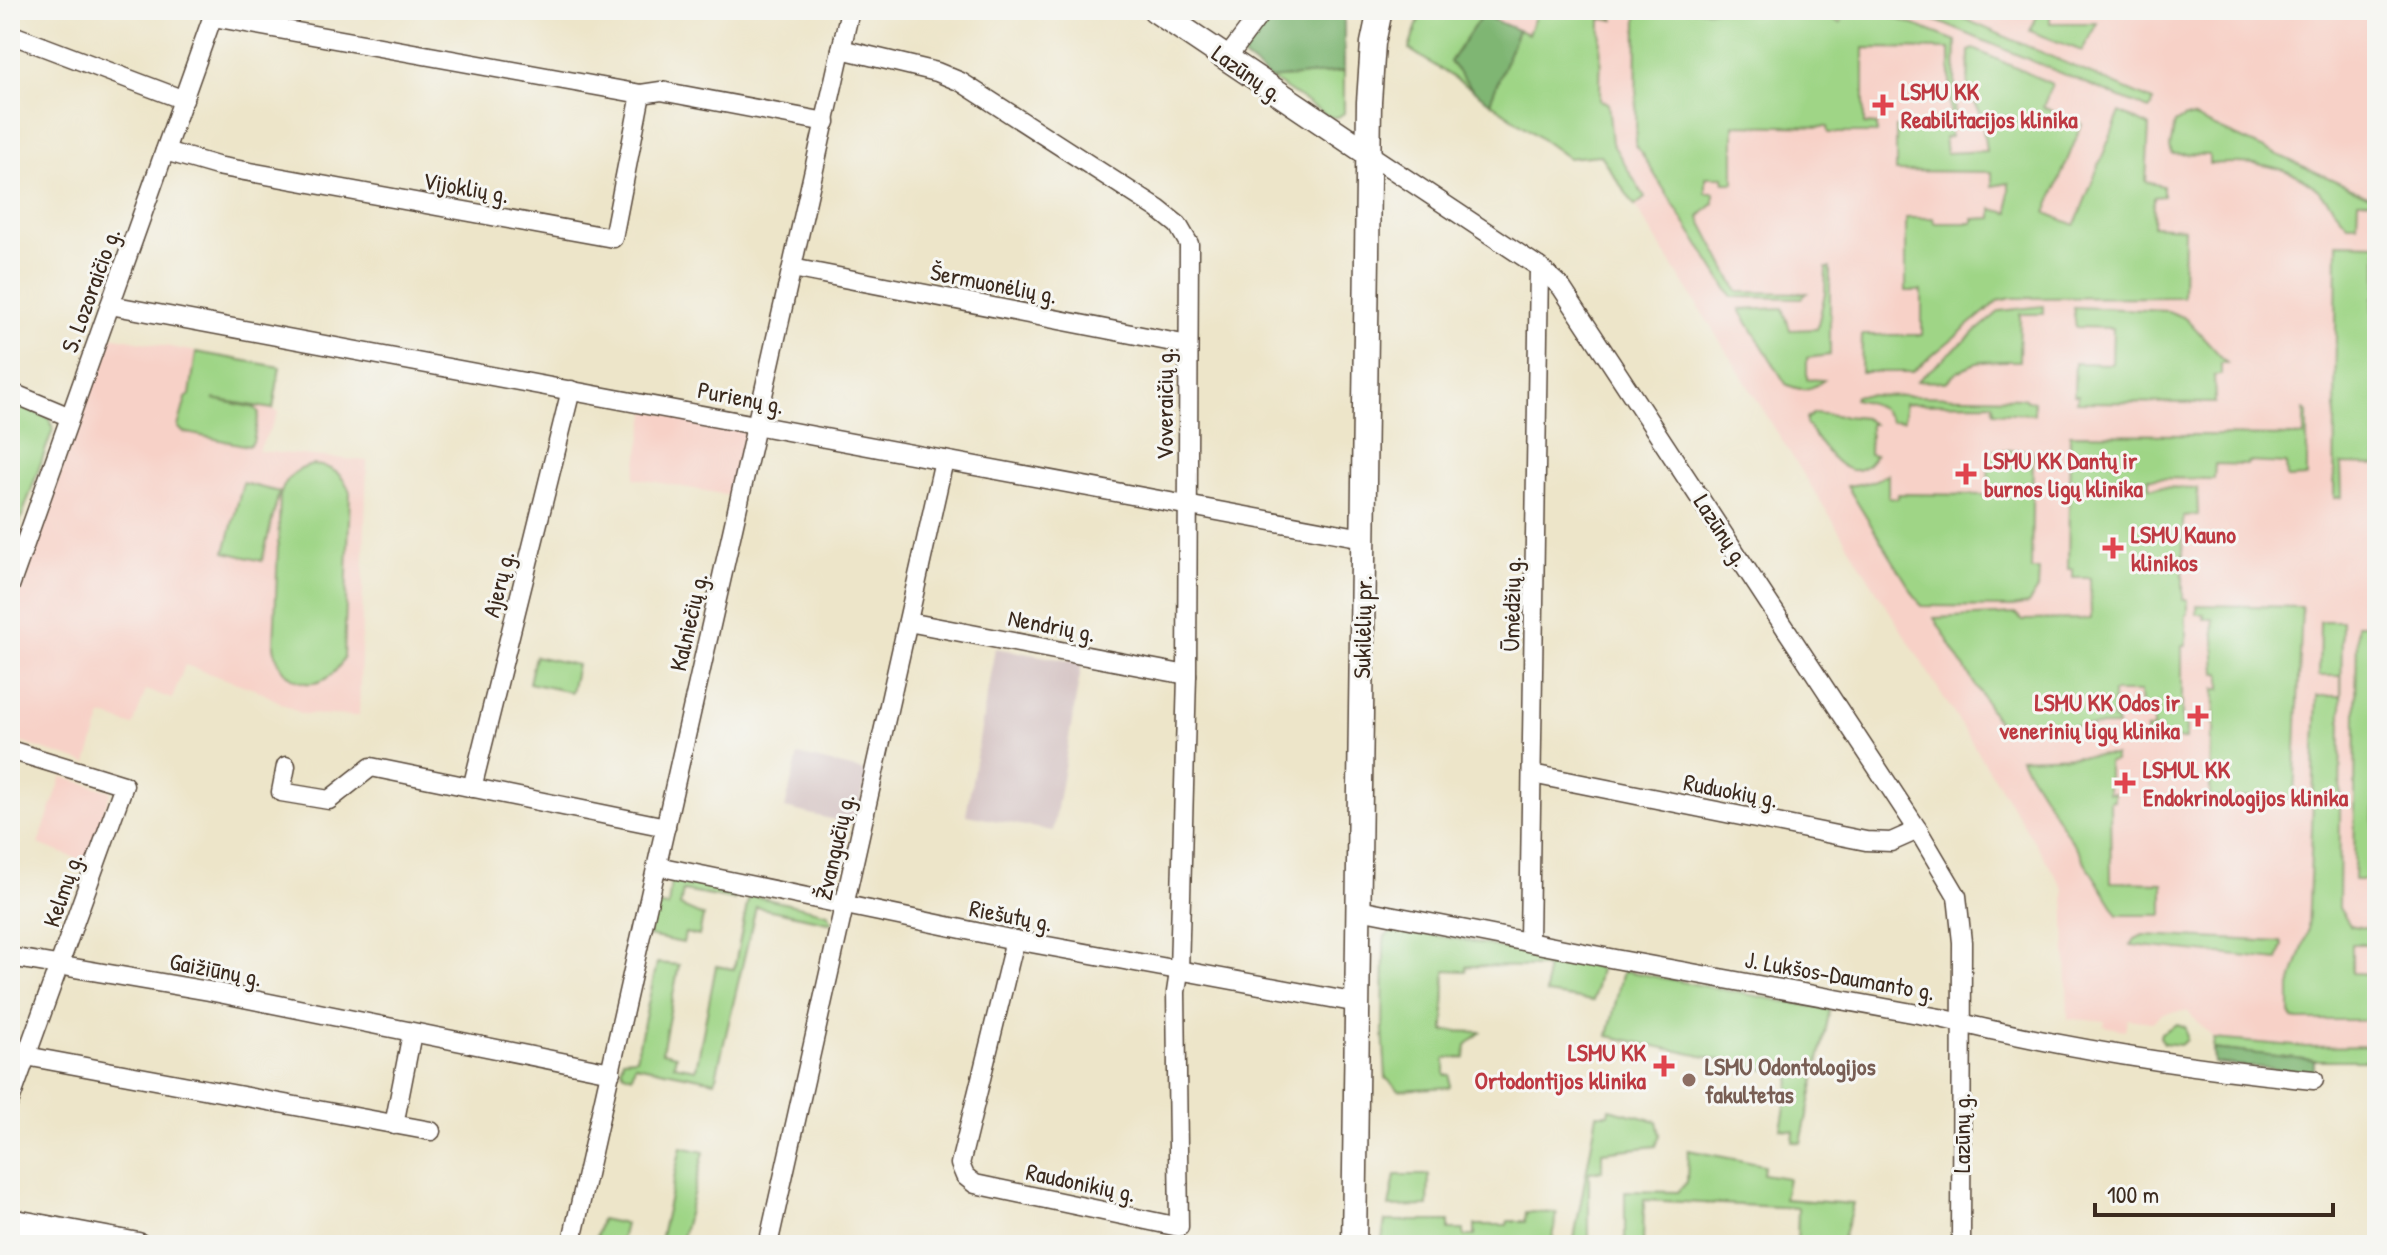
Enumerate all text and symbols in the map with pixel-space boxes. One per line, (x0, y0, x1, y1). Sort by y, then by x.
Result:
street label: Lazūnų g. (1206, 37, 1290, 109)
place label: LSMU KK Reabilitacijos klinika (1901, 75, 2078, 135)
marker: LSMU KK Reabilitacijos klinika (1872, 94, 1894, 116)
street label: Vijoklių g. (420, 164, 512, 210)
street label: S. Lozoraičio g. (53, 223, 127, 357)
street label: Šermuonėlių g. (928, 255, 1060, 311)
street label: Voveraičių g. (1148, 348, 1180, 460)
street label: Purienų g. (695, 373, 787, 421)
place label: LSMU KK Dantų ir burnos ligų klinika (1984, 444, 2143, 505)
marker: LSMU KK Dantų ir burnos ligų klinika (1955, 463, 1977, 485)
street label: Lazūnų g. (1687, 488, 1757, 572)
place label: LSMU Kauno klinikos (2131, 518, 2236, 578)
marker: LSMU Kauno klinikos (2102, 537, 2124, 559)
street label: Ajerų g. (474, 548, 522, 620)
street label: Ūmėdžių g. (1494, 556, 1528, 652)
street label: Kalniečių g. (661, 570, 715, 674)
street label: Sukilėlių pr. (1345, 575, 1379, 679)
street label: Nendrių g. (1006, 601, 1098, 649)
place label: LSMU KK Odos ir venerinių ligų klinika (2000, 686, 2181, 747)
marker: LSMU KK Odos ir venerinių ligų klinika (2187, 705, 2209, 727)
place label: LSMUL KK Endokrinologijos klinika (2143, 753, 2349, 814)
street label: Ruduokių g. (1681, 765, 1781, 815)
marker: LSMUL KK Endokrinologijos klinika (2114, 772, 2136, 794)
street label: Žvangučių g. (806, 791, 862, 903)
street label: Kelmų g. (35, 849, 89, 931)
street label: Riešutų g. (967, 891, 1055, 939)
street label: J. Lukšos-Daumanto g. (1743, 943, 1937, 1007)
street label: Gaižiūnų g. (167, 944, 265, 994)
place label: LSMU KK Ortodontijos klinika (1475, 1036, 1647, 1096)
place label: LSMU Odontologijos fakultetas (1705, 1050, 1876, 1110)
marker: LSMU KK Ortodontijos klinika (1653, 1055, 1675, 1077)
marker: LSMU Odontologijos fakultetas (1680, 1071, 1698, 1089)
street label: Lazūnų g. (1945, 1093, 1977, 1173)
street label: Raudonikių g. (1023, 1155, 1139, 1209)
scale bar (2095, 1167, 2333, 1217)
text: 100 m (2107, 1178, 2159, 1210)

